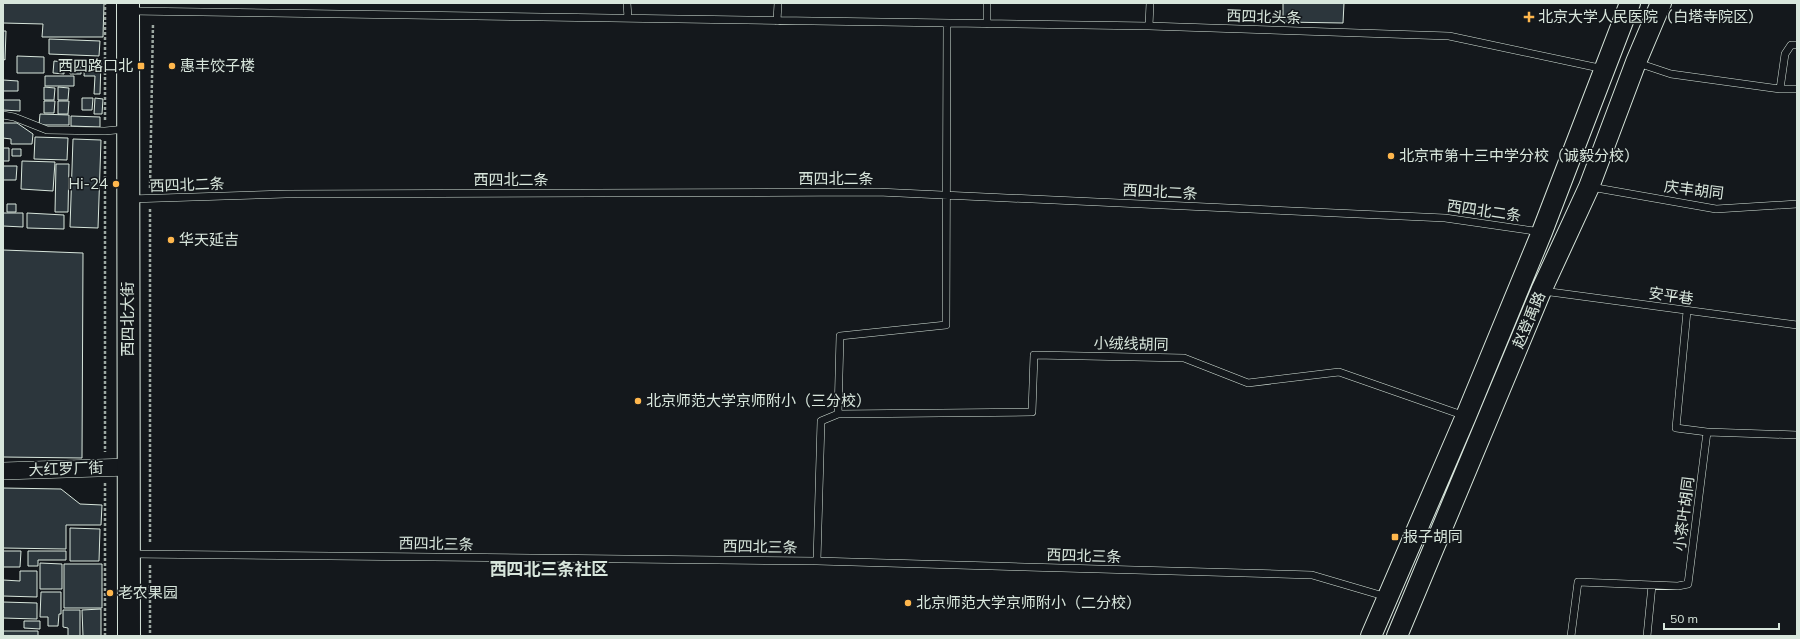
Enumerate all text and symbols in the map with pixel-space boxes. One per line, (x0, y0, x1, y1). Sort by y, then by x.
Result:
street label: 西四北头条 (1226, 6, 1302, 27)
place label: 北京大学人民医院（白塔寺院区） (1538, 7, 1763, 26)
marker: 北京大学人民医院（白塔寺院区） (1523, 11, 1535, 23)
place label: 西四路口北 (58, 56, 133, 75)
place label: 惠丰饺子楼 (180, 56, 255, 75)
marker: 西四路口北 (136, 61, 146, 71)
marker: 惠丰饺子楼 (167, 61, 177, 71)
place label: 北京市第十三中学分校（诚毅分校） (1399, 146, 1639, 165)
marker: 北京市第十三中学分校（诚毅分校） (1386, 151, 1396, 161)
street label: 西四北二条 (798, 169, 874, 188)
street label: 西四北二条 (473, 170, 549, 189)
place label: Hi-24 (69, 174, 108, 193)
street label: 西四北二条 (149, 174, 225, 195)
street label: 庆丰胡同 (1663, 176, 1725, 203)
marker: Hi-24 (111, 179, 121, 189)
street label: 西四北二条 (1122, 180, 1198, 203)
street label: 西四北二条 (1446, 196, 1523, 225)
place label: 华天延吉 (179, 230, 239, 249)
marker: 华天延吉 (166, 235, 176, 245)
street label: 西四北大街 (118, 281, 137, 357)
street label: 安平巷 (1647, 283, 1695, 308)
street label: 赵登禹路 (1508, 288, 1549, 351)
street label: 小绒线胡同 (1093, 333, 1169, 354)
place label: 北京师范大学京师附小（三分校） (646, 391, 871, 410)
marker: 北京师范大学京师附小（三分校） (633, 396, 643, 406)
street label: 大红罗厂街 (28, 458, 104, 479)
street label: 小茶叶胡同 (1670, 476, 1698, 552)
place label: 报子胡同 (1403, 527, 1463, 546)
marker: 报子胡同 (1390, 532, 1400, 542)
street label: 西四北三条 (398, 533, 474, 554)
street label: 西四北三条 (722, 536, 798, 557)
street label: 西四北三条 (1046, 545, 1122, 566)
district label: 西四北三条社区 (490, 558, 609, 579)
place label: 老农果园 (118, 583, 178, 602)
marker: 老农果园 (105, 588, 115, 598)
place label: 北京师范大学京师附小（二分校） (916, 593, 1141, 612)
marker: 北京师范大学京师附小（二分校） (903, 598, 913, 608)
scale bar (1664, 605, 1779, 631)
text: 50 m (1670, 611, 1698, 626)

